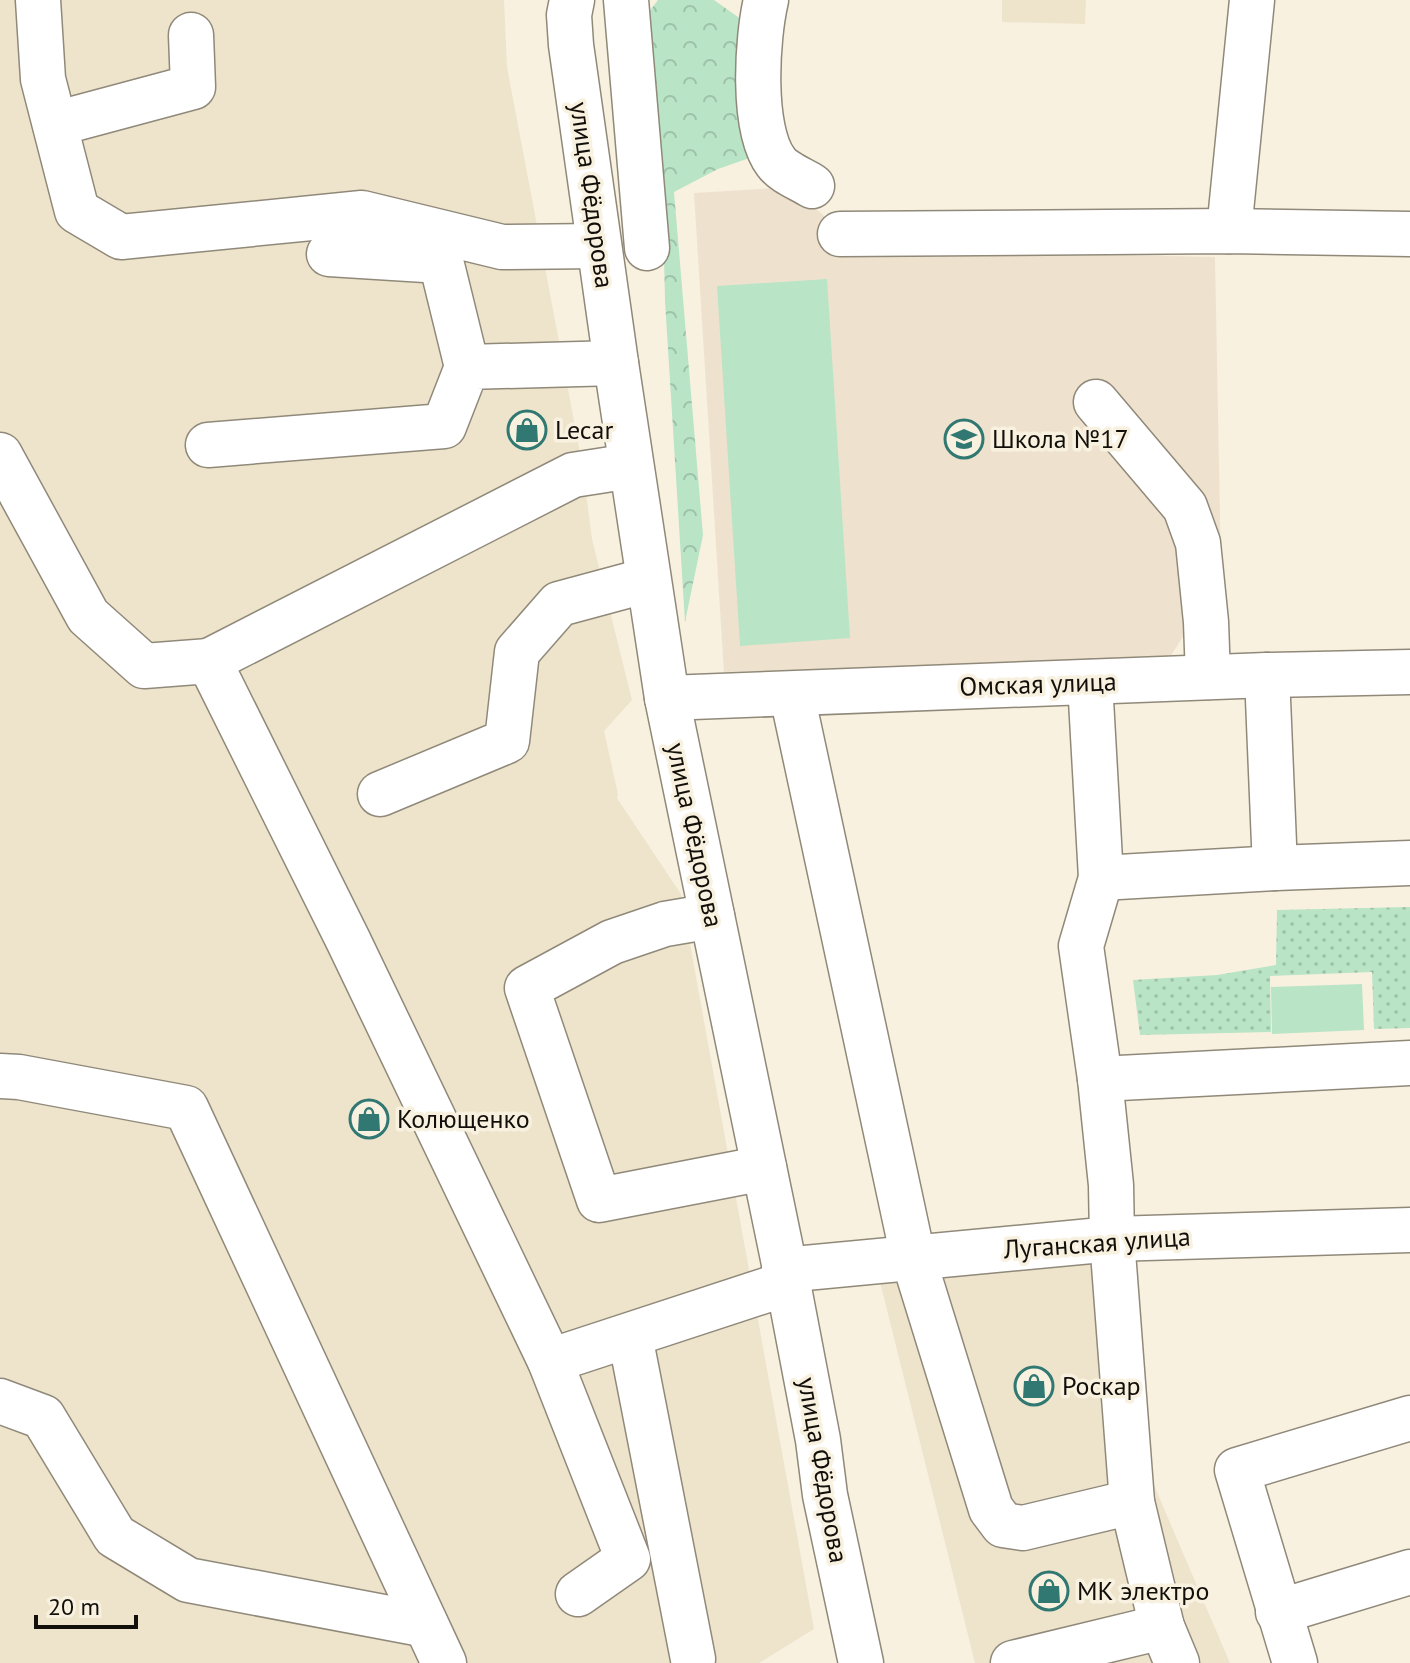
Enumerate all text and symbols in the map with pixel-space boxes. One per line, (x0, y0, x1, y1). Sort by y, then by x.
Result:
street label: улица Фёдорова (563, 100, 622, 290)
shop icon: Lecar (506, 409, 548, 451)
place label: Lecar (555, 413, 613, 446)
school or university icon: Школа №17 (943, 418, 985, 460)
place label: Школа №17 (992, 422, 1129, 455)
street label: Омская улица (959, 664, 1117, 703)
street label: улица Фёдорова (660, 740, 731, 930)
shop icon: Колющенко (348, 1098, 390, 1140)
place label: Колющенко (397, 1102, 530, 1135)
street label: Луганская улица (1001, 1220, 1192, 1266)
shop icon: Роскар (1013, 1365, 1055, 1407)
place label: Роскар (1062, 1369, 1141, 1402)
street label: улица Фёдорова (791, 1375, 856, 1565)
shop icon: МК электро (1028, 1570, 1070, 1612)
place label: МК электро (1077, 1574, 1209, 1607)
scale bar (36, 1579, 136, 1629)
text: 20 m (48, 1591, 100, 1622)

